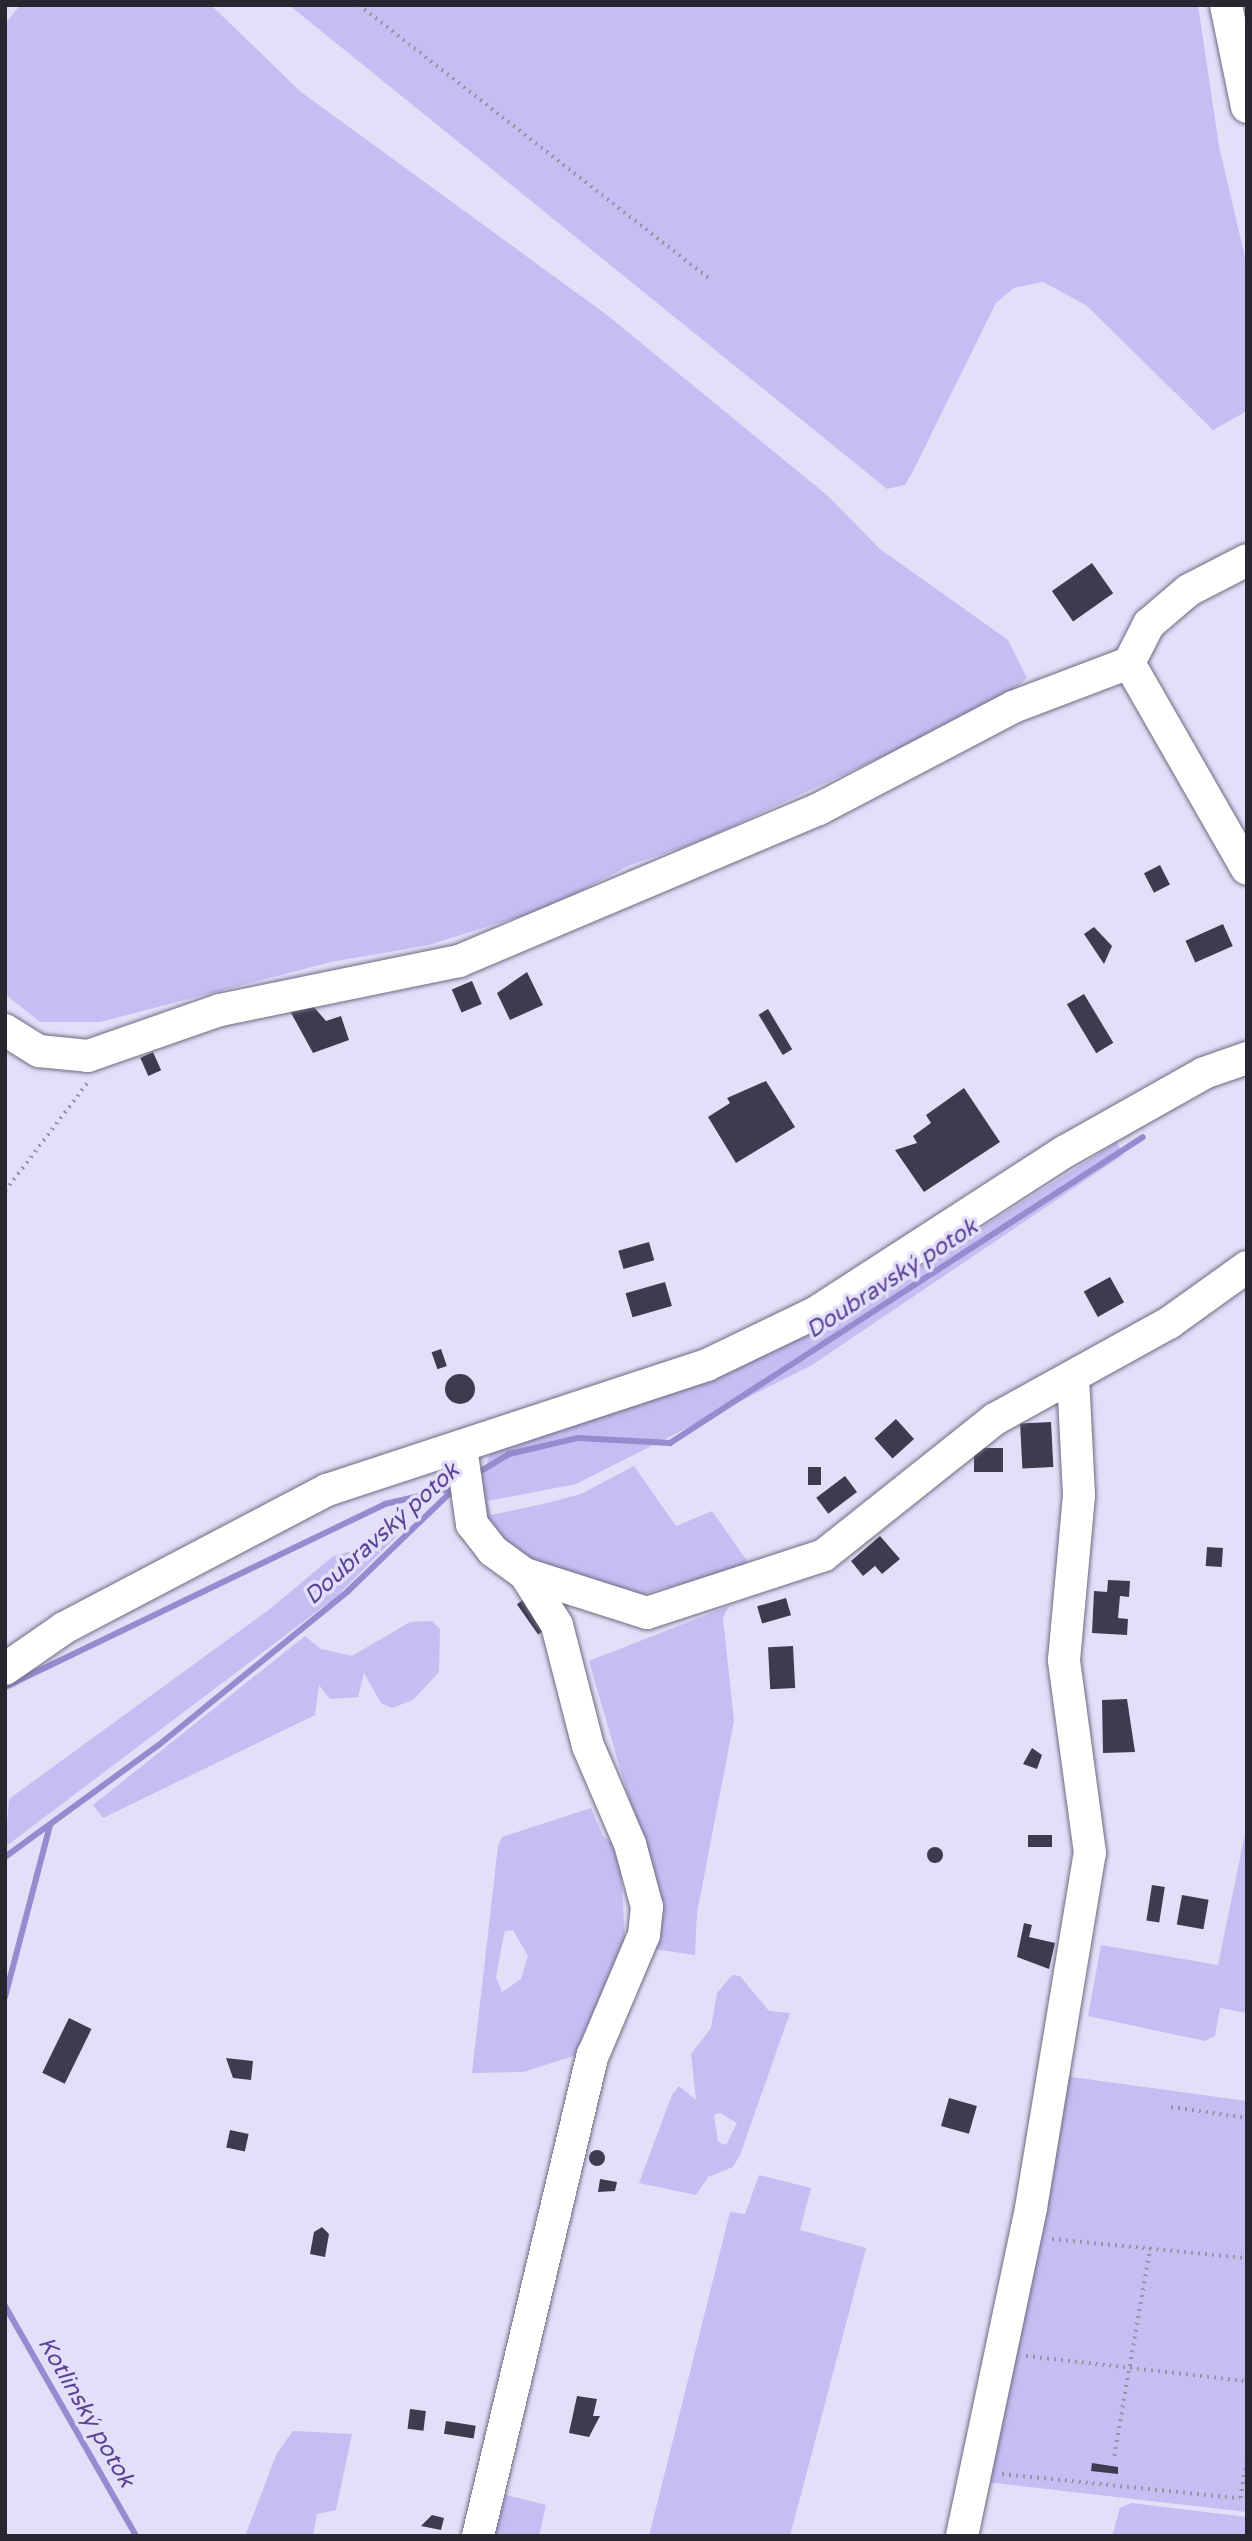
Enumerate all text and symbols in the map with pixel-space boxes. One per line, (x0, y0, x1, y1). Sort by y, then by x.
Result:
water label: Doubravský potok (801, 1213, 983, 1345)
water label: Doubravský potok (299, 1457, 465, 1611)
water label: Kotlinský potok (32, 2332, 140, 2492)

